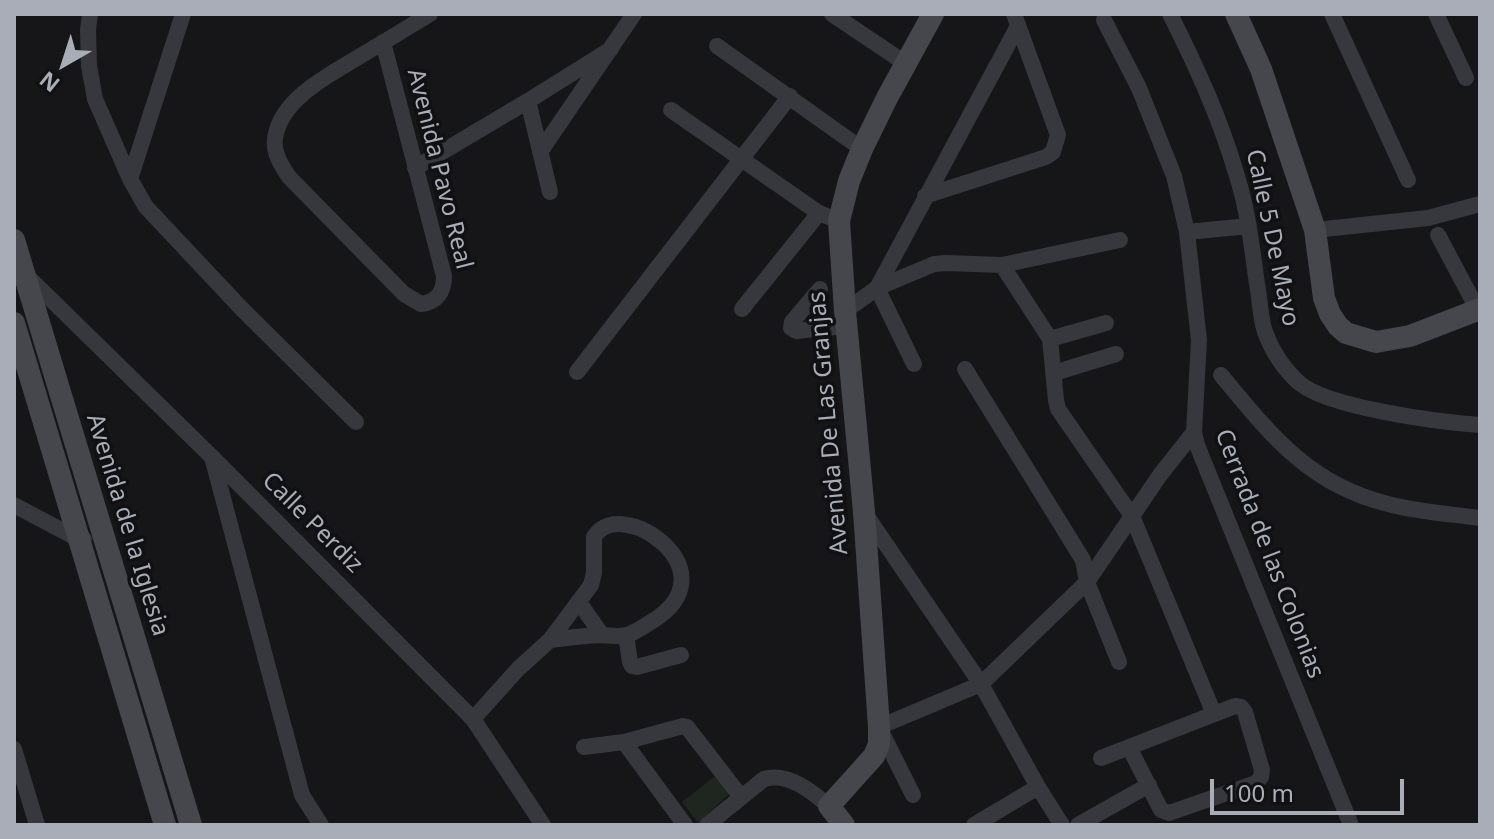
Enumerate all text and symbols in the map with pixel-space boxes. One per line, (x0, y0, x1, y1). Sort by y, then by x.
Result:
north arrow (24, 24, 104, 104)
text: N (33, 65, 65, 100)
street label: Avenida Pavo Real (400, 66, 478, 272)
street label: Calle 5 De Mayo (1239, 147, 1305, 329)
street label: Avenida De Las Granjas (803, 290, 855, 556)
street label: Avenida de la Iglesia (79, 410, 175, 640)
street label: Cerrada de las Colonias (1208, 425, 1330, 683)
street label: Calle Perdiz (256, 467, 368, 579)
scale bar (1214, 763, 1408, 813)
text: 100 m (1224, 776, 1294, 809)

